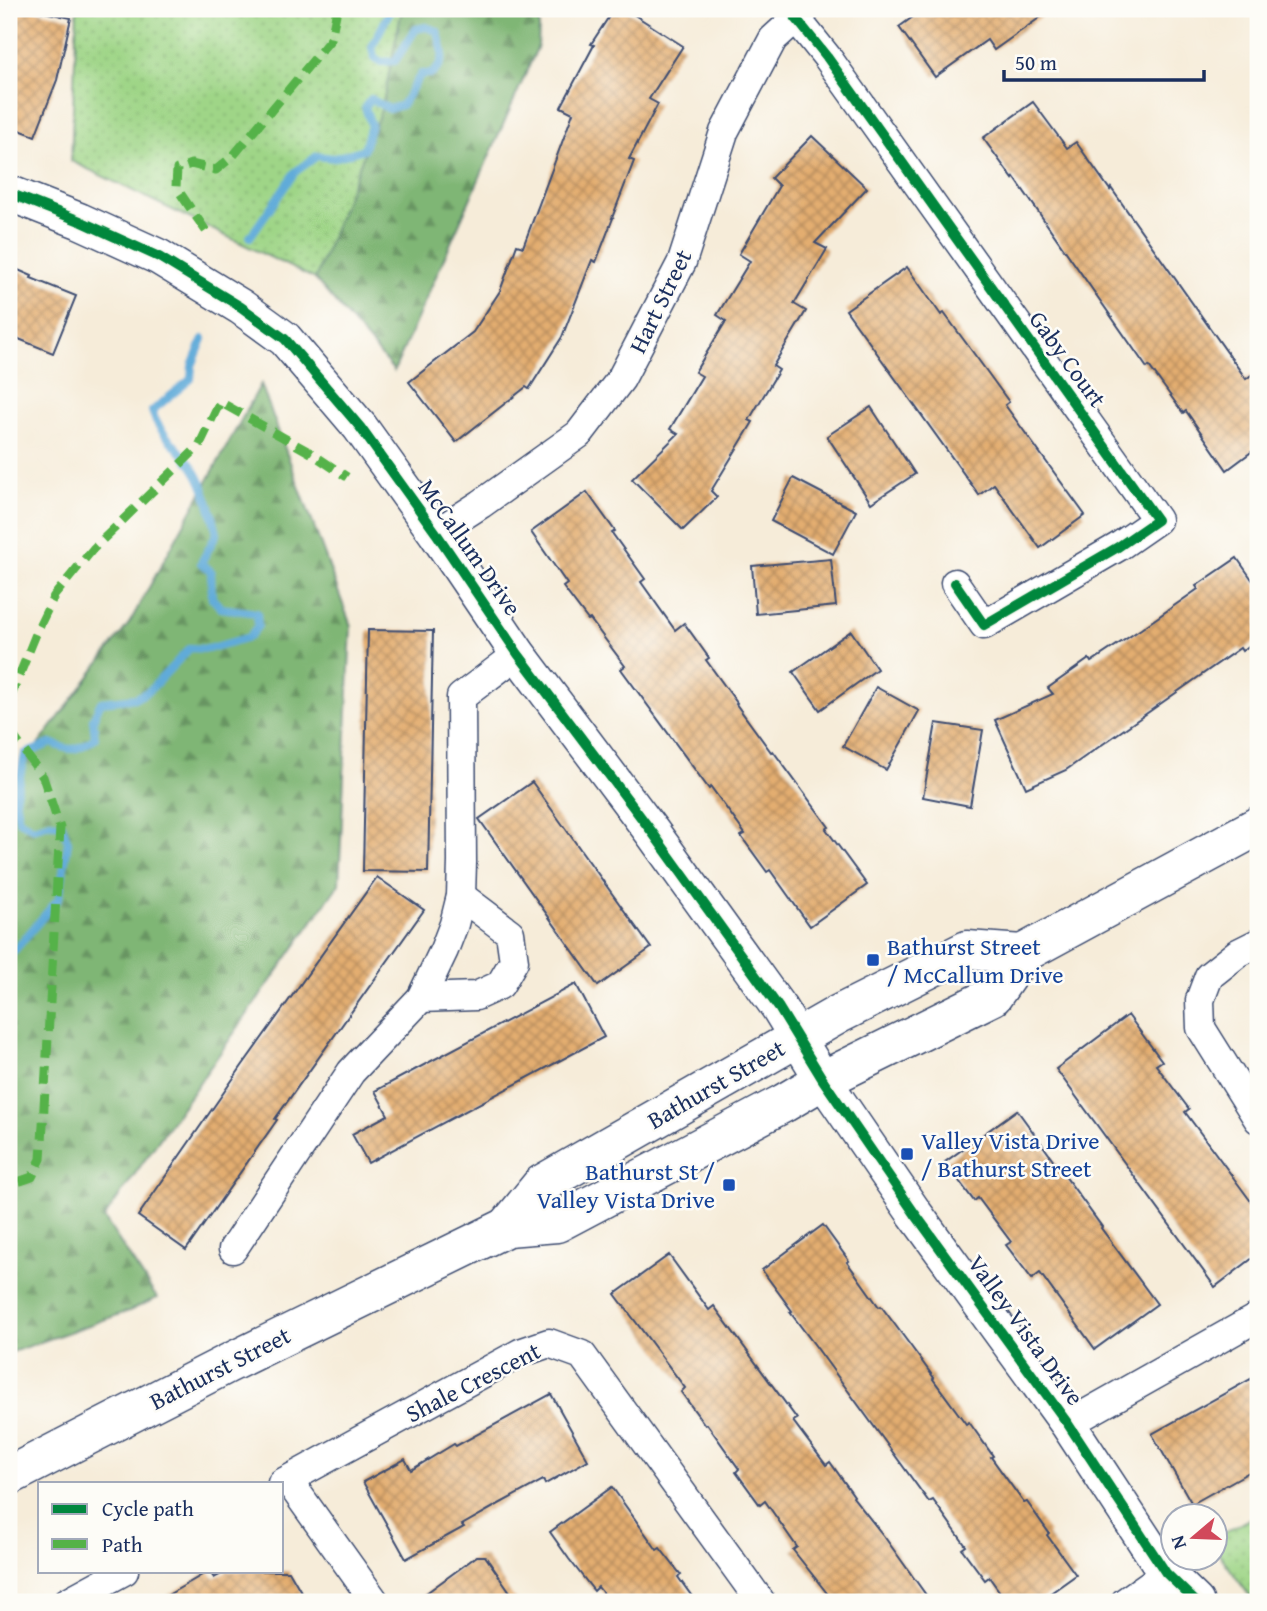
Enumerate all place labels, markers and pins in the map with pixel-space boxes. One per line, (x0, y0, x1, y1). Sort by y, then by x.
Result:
place label: Bathurst Street / McCallum Drive (887, 929, 1064, 992)
marker: Bathurst Street / McCallum Drive (865, 952, 881, 968)
place label: Valley Vista Drive / Bathurst Street (921, 1123, 1100, 1186)
marker: Valley Vista Drive / Bathurst Street (899, 1146, 915, 1162)
place label: Bathurst St / Valley Vista Drive (536, 1154, 715, 1217)
marker: Bathurst St / Valley Vista Drive (721, 1177, 737, 1193)

